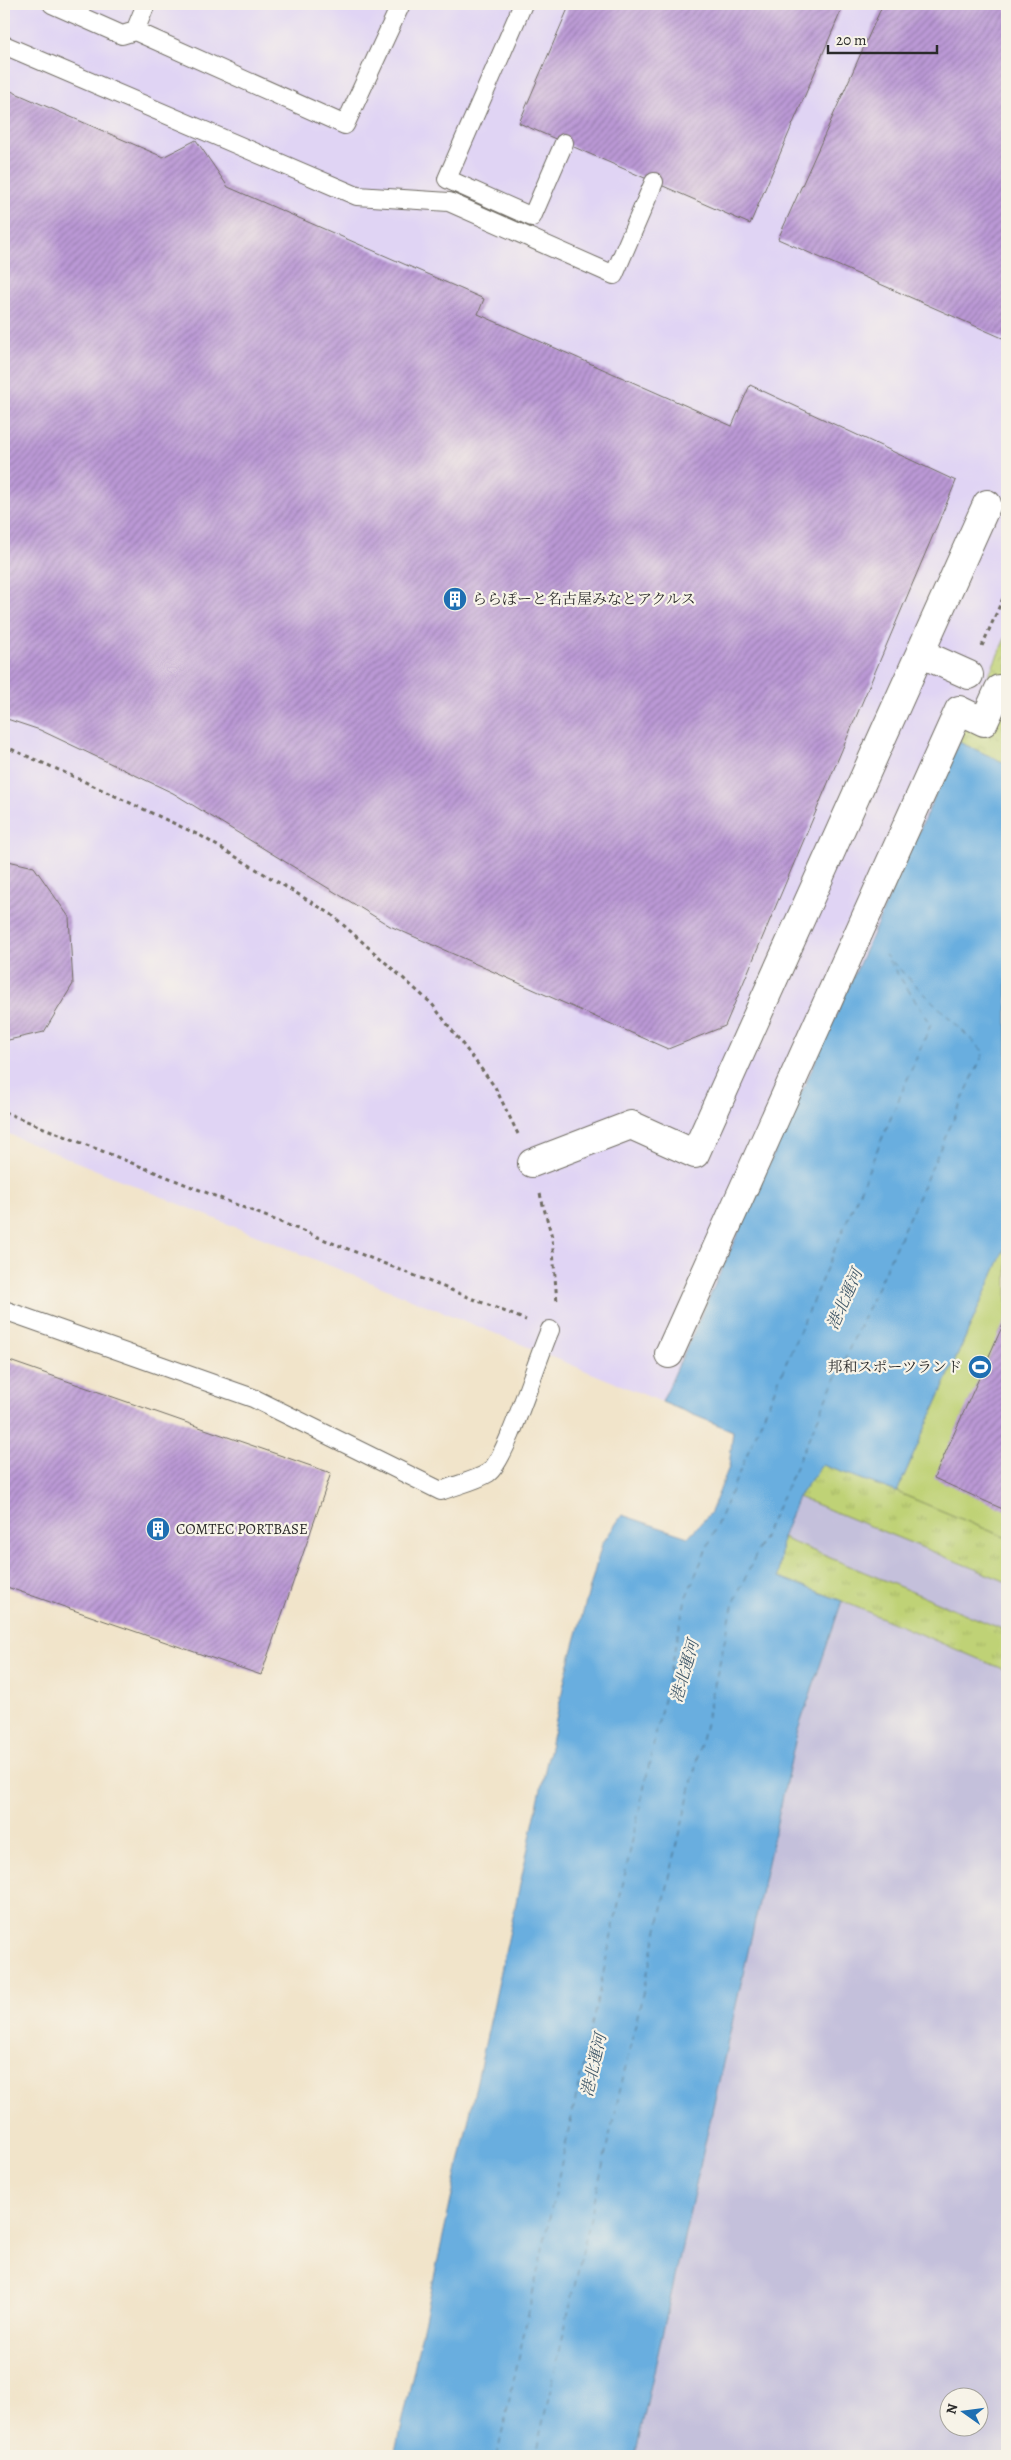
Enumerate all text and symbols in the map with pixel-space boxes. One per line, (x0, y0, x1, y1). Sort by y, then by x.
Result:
scale bar (828, 22, 937, 54)
text: 20 m (836, 30, 867, 50)
building icon: ららぽーと名古屋みなとアクルス (442, 586, 468, 612)
place label: ららぽーと名古屋みなとアクルス (472, 589, 696, 609)
water label: 港北運河 (822, 1263, 869, 1333)
sports icon: 邦和スポーツランド (967, 1354, 993, 1380)
place label: 邦和スポーツランド (828, 1357, 962, 1377)
building icon: COMTEC PORTBASE (145, 1516, 171, 1542)
place label: COMTEC PORTBASE (176, 1519, 308, 1539)
water label: 港北運河 (666, 1635, 705, 1705)
water label: 港北運河 (576, 2029, 613, 2099)
north arrow (938, 2388, 988, 2438)
text: N (941, 2402, 962, 2416)

